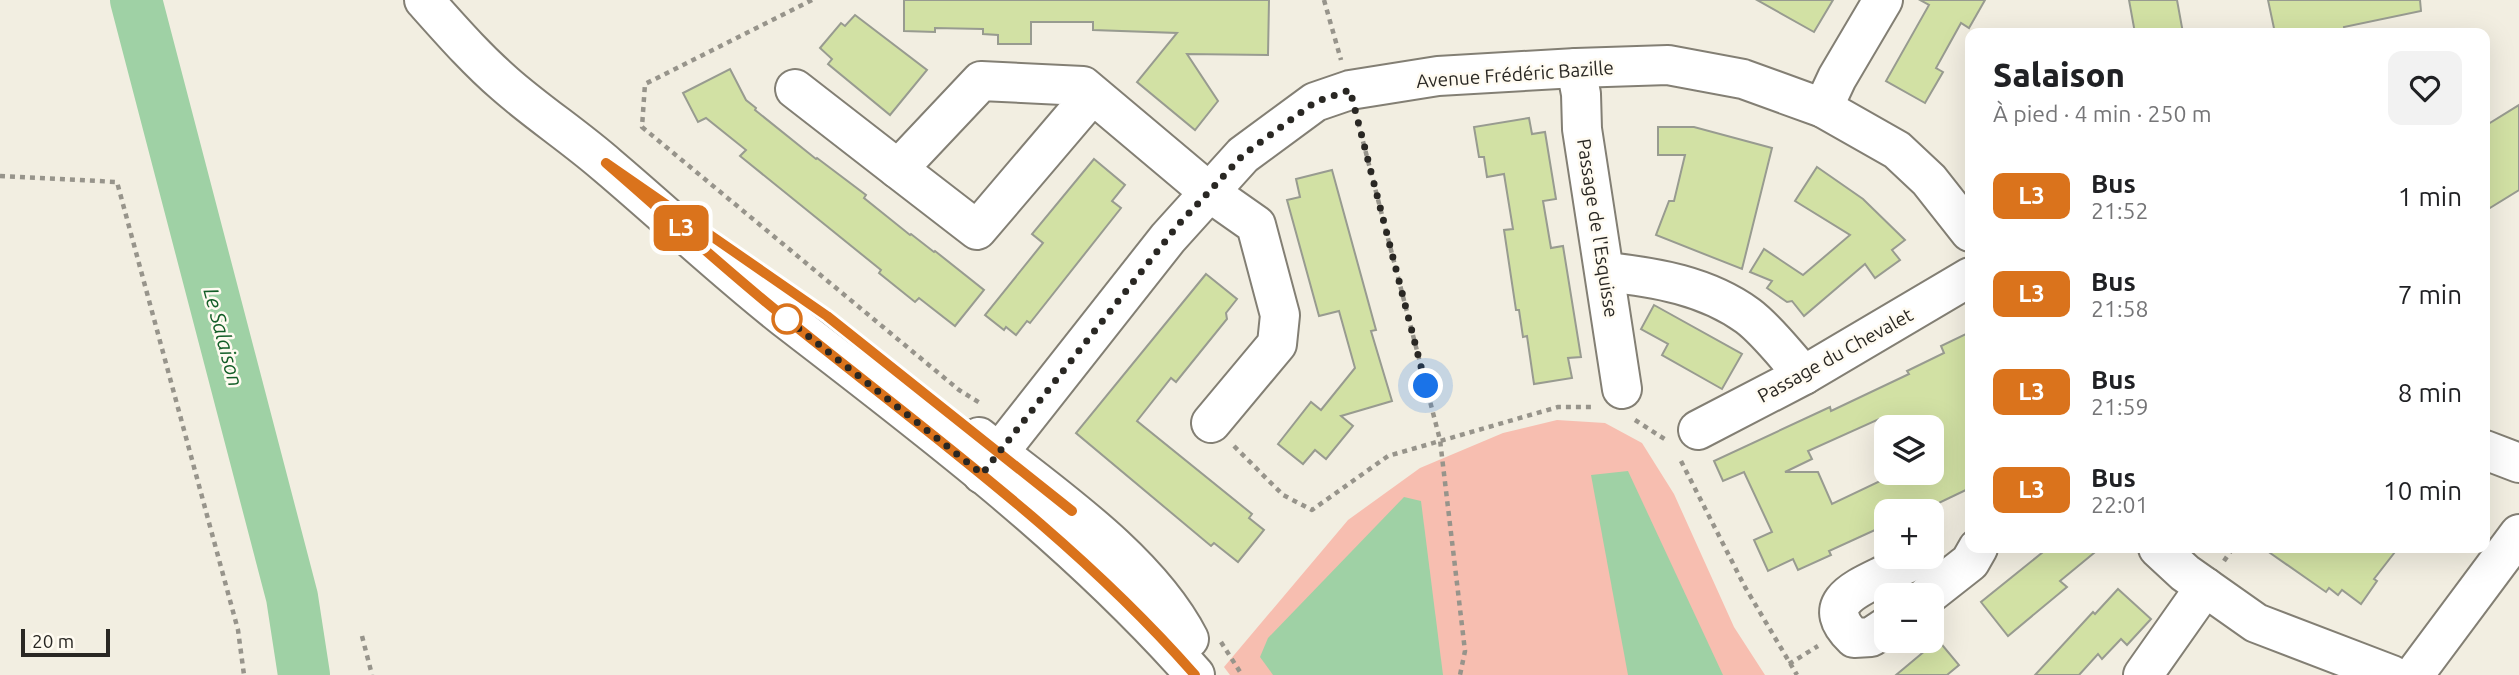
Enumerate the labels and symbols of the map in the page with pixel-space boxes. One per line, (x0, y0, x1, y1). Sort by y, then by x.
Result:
street label: Avenue Frédéric Bazille (1415, 56, 1615, 92)
street label: Passage de l'Esquisse (1573, 137, 1623, 319)
line badge: L3 (650, 205, 712, 251)
water label: Le Salaison (199, 285, 249, 389)
street label: Passage du Chevalet (1753, 303, 1917, 407)
unlabelled marker (772, 304, 802, 334)
your location (1408, 368, 1443, 403)
scale bar (21, 626, 110, 658)

